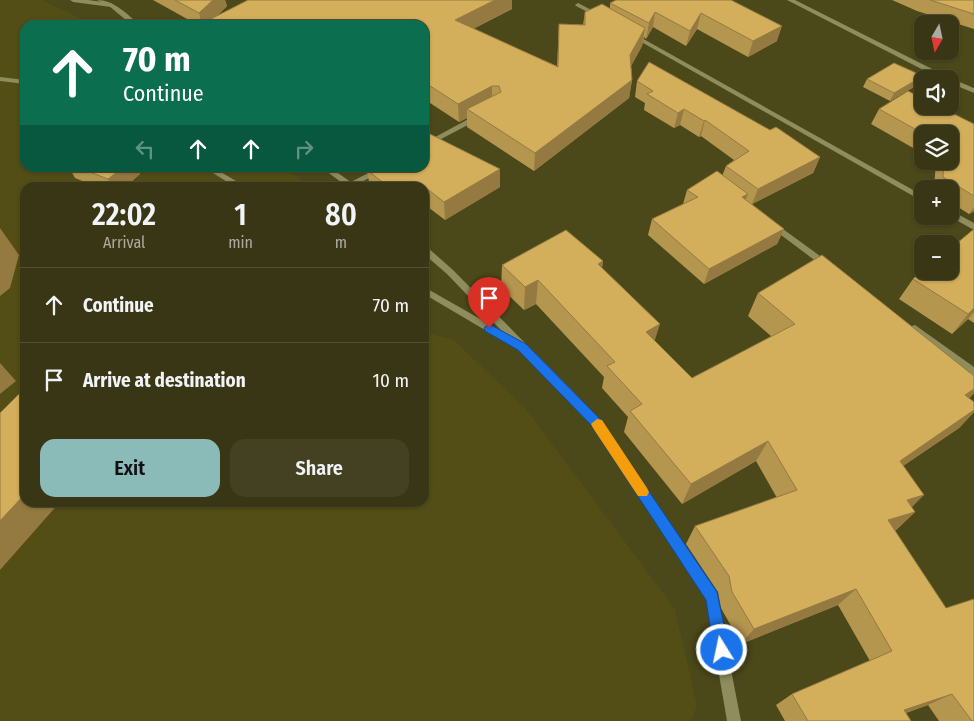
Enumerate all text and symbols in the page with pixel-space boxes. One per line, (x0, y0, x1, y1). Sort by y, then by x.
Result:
north arrow (914, 15, 959, 60)
map controls (914, 15, 959, 280)
text: 70 m (123, 38, 191, 80)
icon: ahead (40, 40, 105, 105)
button: sound (914, 70, 959, 115)
text: Continue (123, 80, 204, 107)
button: layers (914, 125, 959, 170)
icon: left (131, 135, 159, 163)
icon: ahead (184, 135, 212, 163)
icon: ahead (237, 135, 265, 163)
icon: right (290, 135, 318, 163)
button: + (914, 180, 959, 225)
text: 22:02 (92, 197, 156, 233)
text: 1 (234, 197, 247, 233)
text: 80 (325, 197, 357, 233)
text: Arrival (103, 233, 145, 252)
text: min (228, 233, 253, 252)
text: m (335, 233, 347, 252)
button: − (914, 235, 959, 280)
pin (468, 277, 510, 328)
icon: arrive (475, 284, 503, 312)
icon: ahead (40, 291, 68, 319)
text: Continue (83, 294, 154, 317)
text: 70 m (373, 294, 409, 317)
icon: arrive (40, 366, 68, 394)
text: Arrive at destination (83, 369, 246, 392)
text: 10 m (373, 369, 409, 392)
button: Exit (40, 439, 220, 497)
button: Share (230, 439, 409, 497)
position arrow (695, 623, 747, 675)

